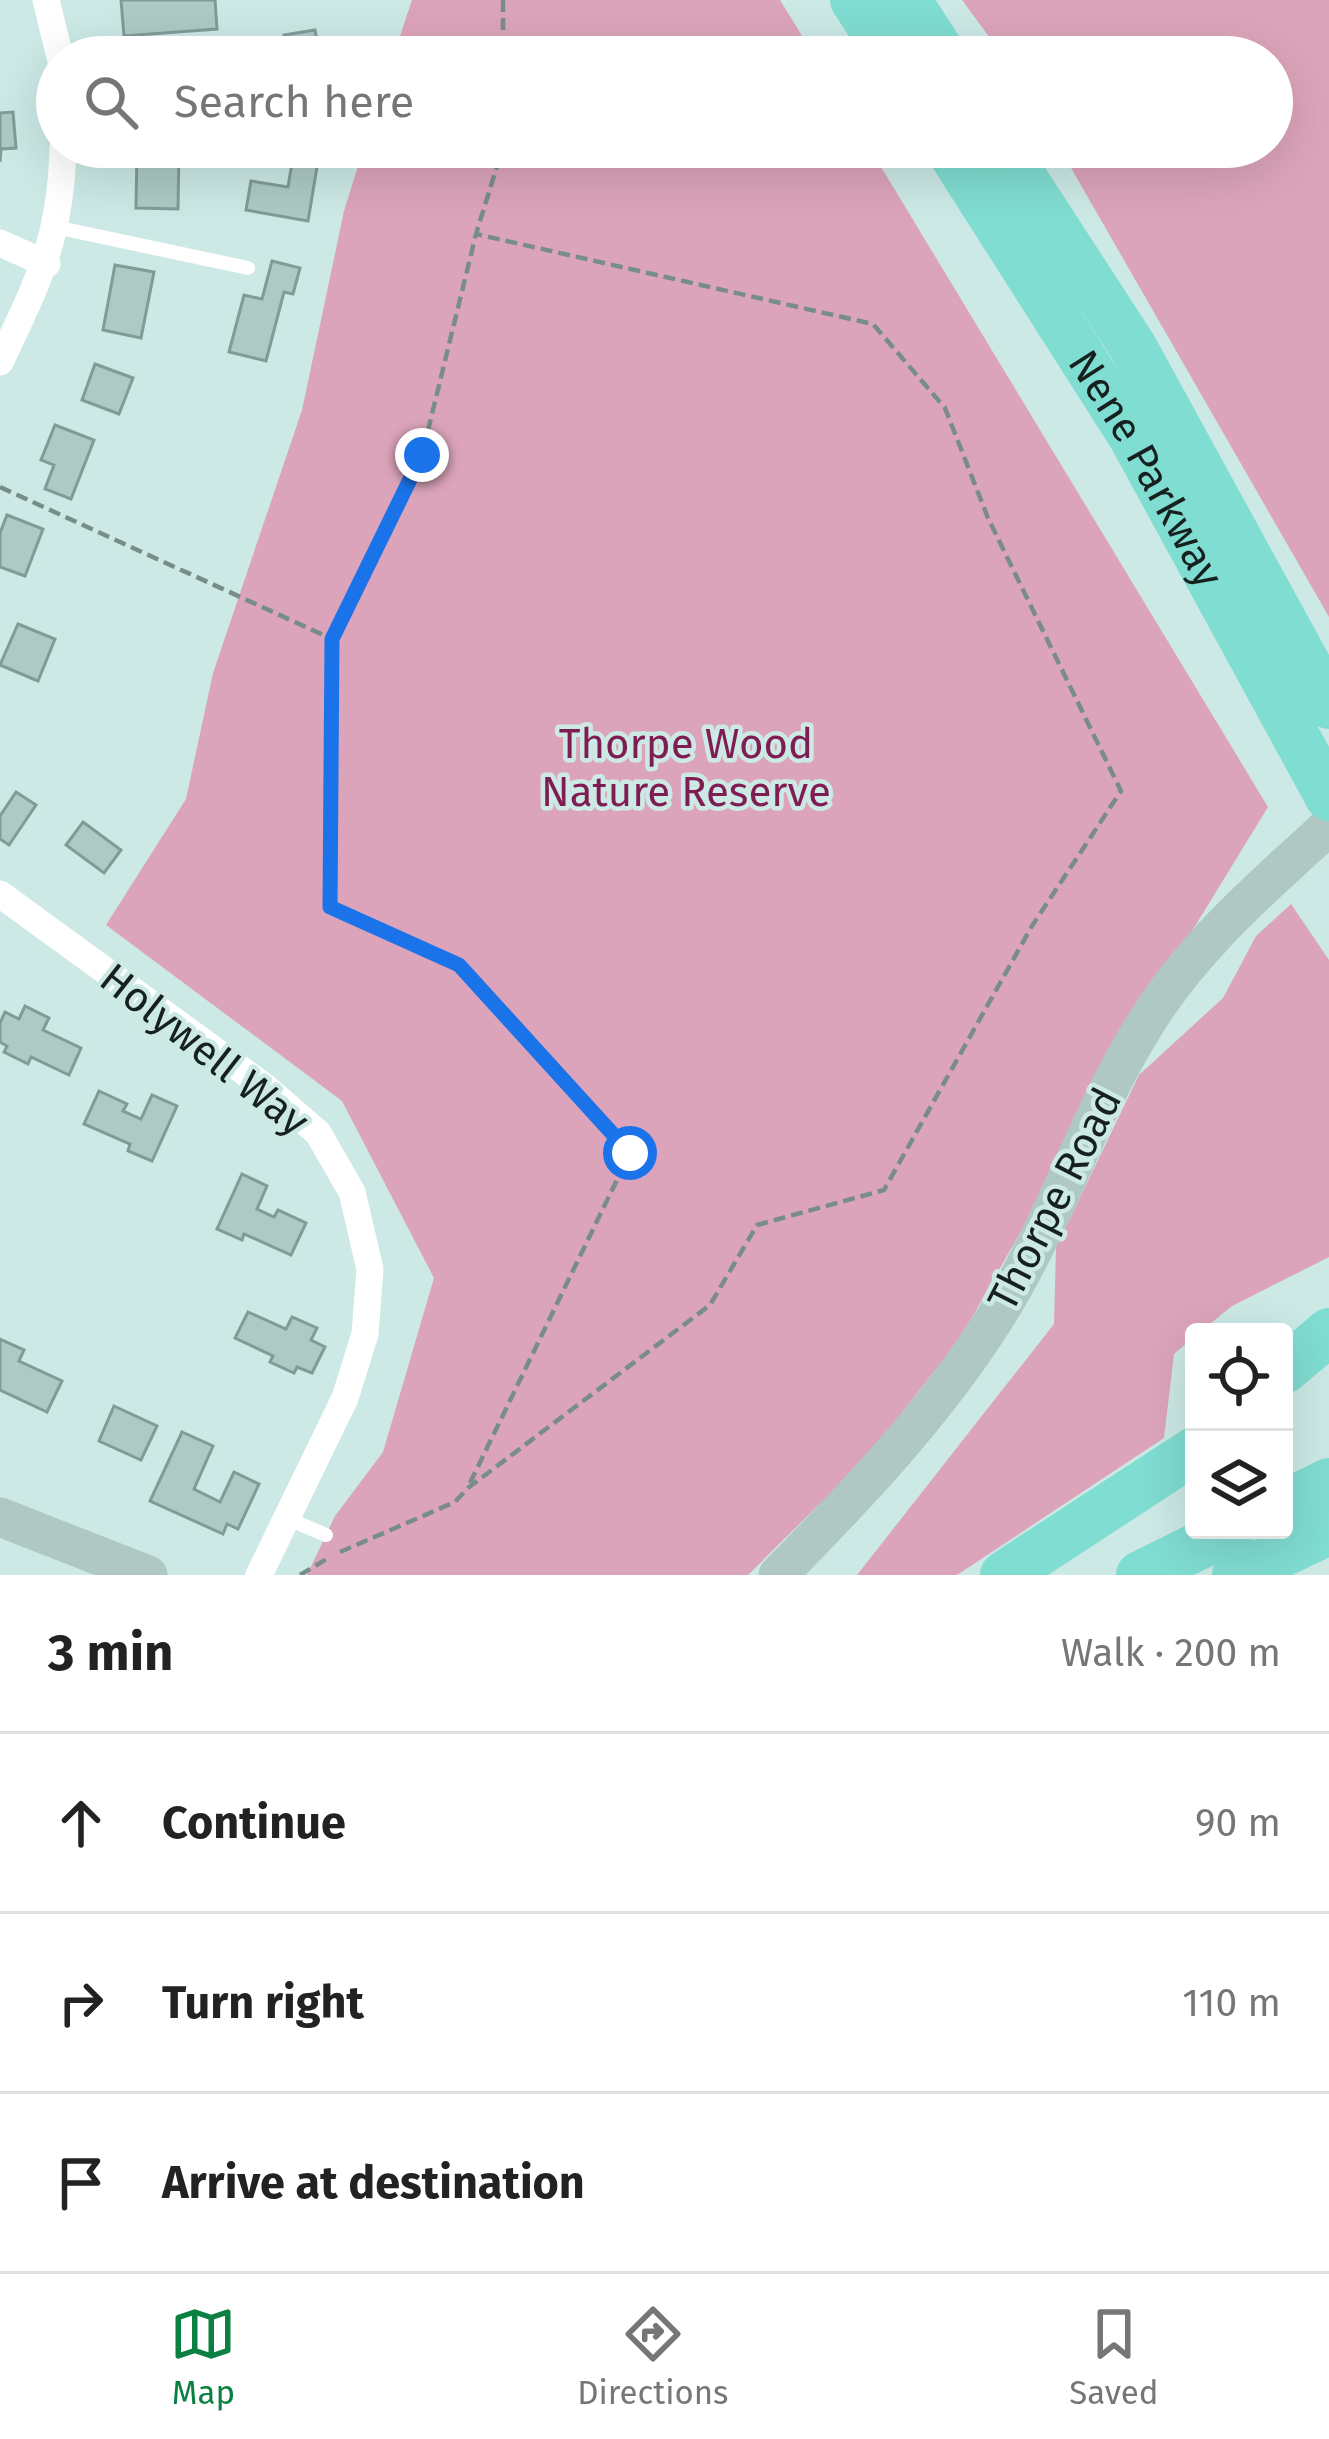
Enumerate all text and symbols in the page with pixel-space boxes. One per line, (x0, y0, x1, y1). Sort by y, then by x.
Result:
search box (36, 36, 1293, 168)
icon: search (78, 69, 144, 135)
text: Search here (174, 75, 414, 129)
street label: Nene Parkway (1058, 341, 1234, 596)
route end (395, 428, 449, 482)
park label: Thorpe Wood Nature Reserve (541, 719, 831, 817)
street label: Holywell Way (90, 953, 319, 1147)
street label: Thorpe Road (977, 1080, 1132, 1319)
route start (603, 1126, 657, 1180)
map controls (1185, 1323, 1293, 1539)
button: locate (1185, 1323, 1293, 1431)
button: layers (1185, 1431, 1293, 1539)
text: 3 min (48, 1622, 174, 1684)
text: Walk · 200 m (1061, 1630, 1281, 1676)
icon: ahead (48, 1790, 114, 1856)
text: Continue (162, 1796, 346, 1850)
text: 90 m (1195, 1800, 1281, 1846)
icon: right (48, 1970, 114, 2036)
text: Turn right (162, 1976, 364, 2030)
text: 110 m (1182, 1980, 1281, 2026)
icon: arrive (48, 2150, 114, 2216)
text: Arrive at destination (162, 2156, 585, 2210)
tab: Map (170, 2301, 236, 2413)
tab: Directions (577, 2301, 729, 2413)
tab: Saved (1069, 2301, 1159, 2413)

